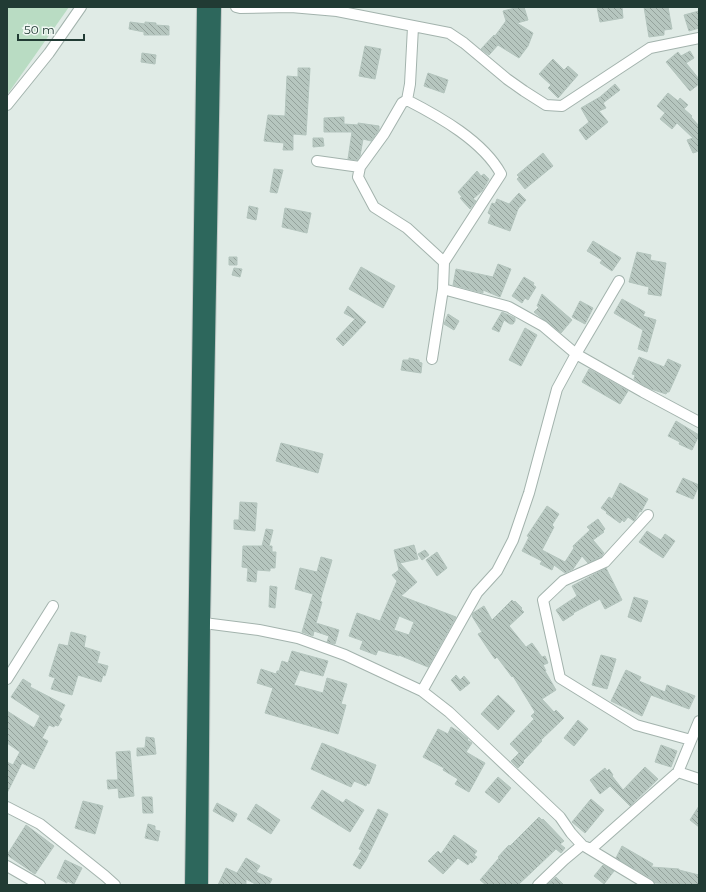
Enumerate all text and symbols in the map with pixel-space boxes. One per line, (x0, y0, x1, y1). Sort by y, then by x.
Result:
scale bar (18, 16, 84, 42)
text: 50 m (24, 22, 55, 37)

